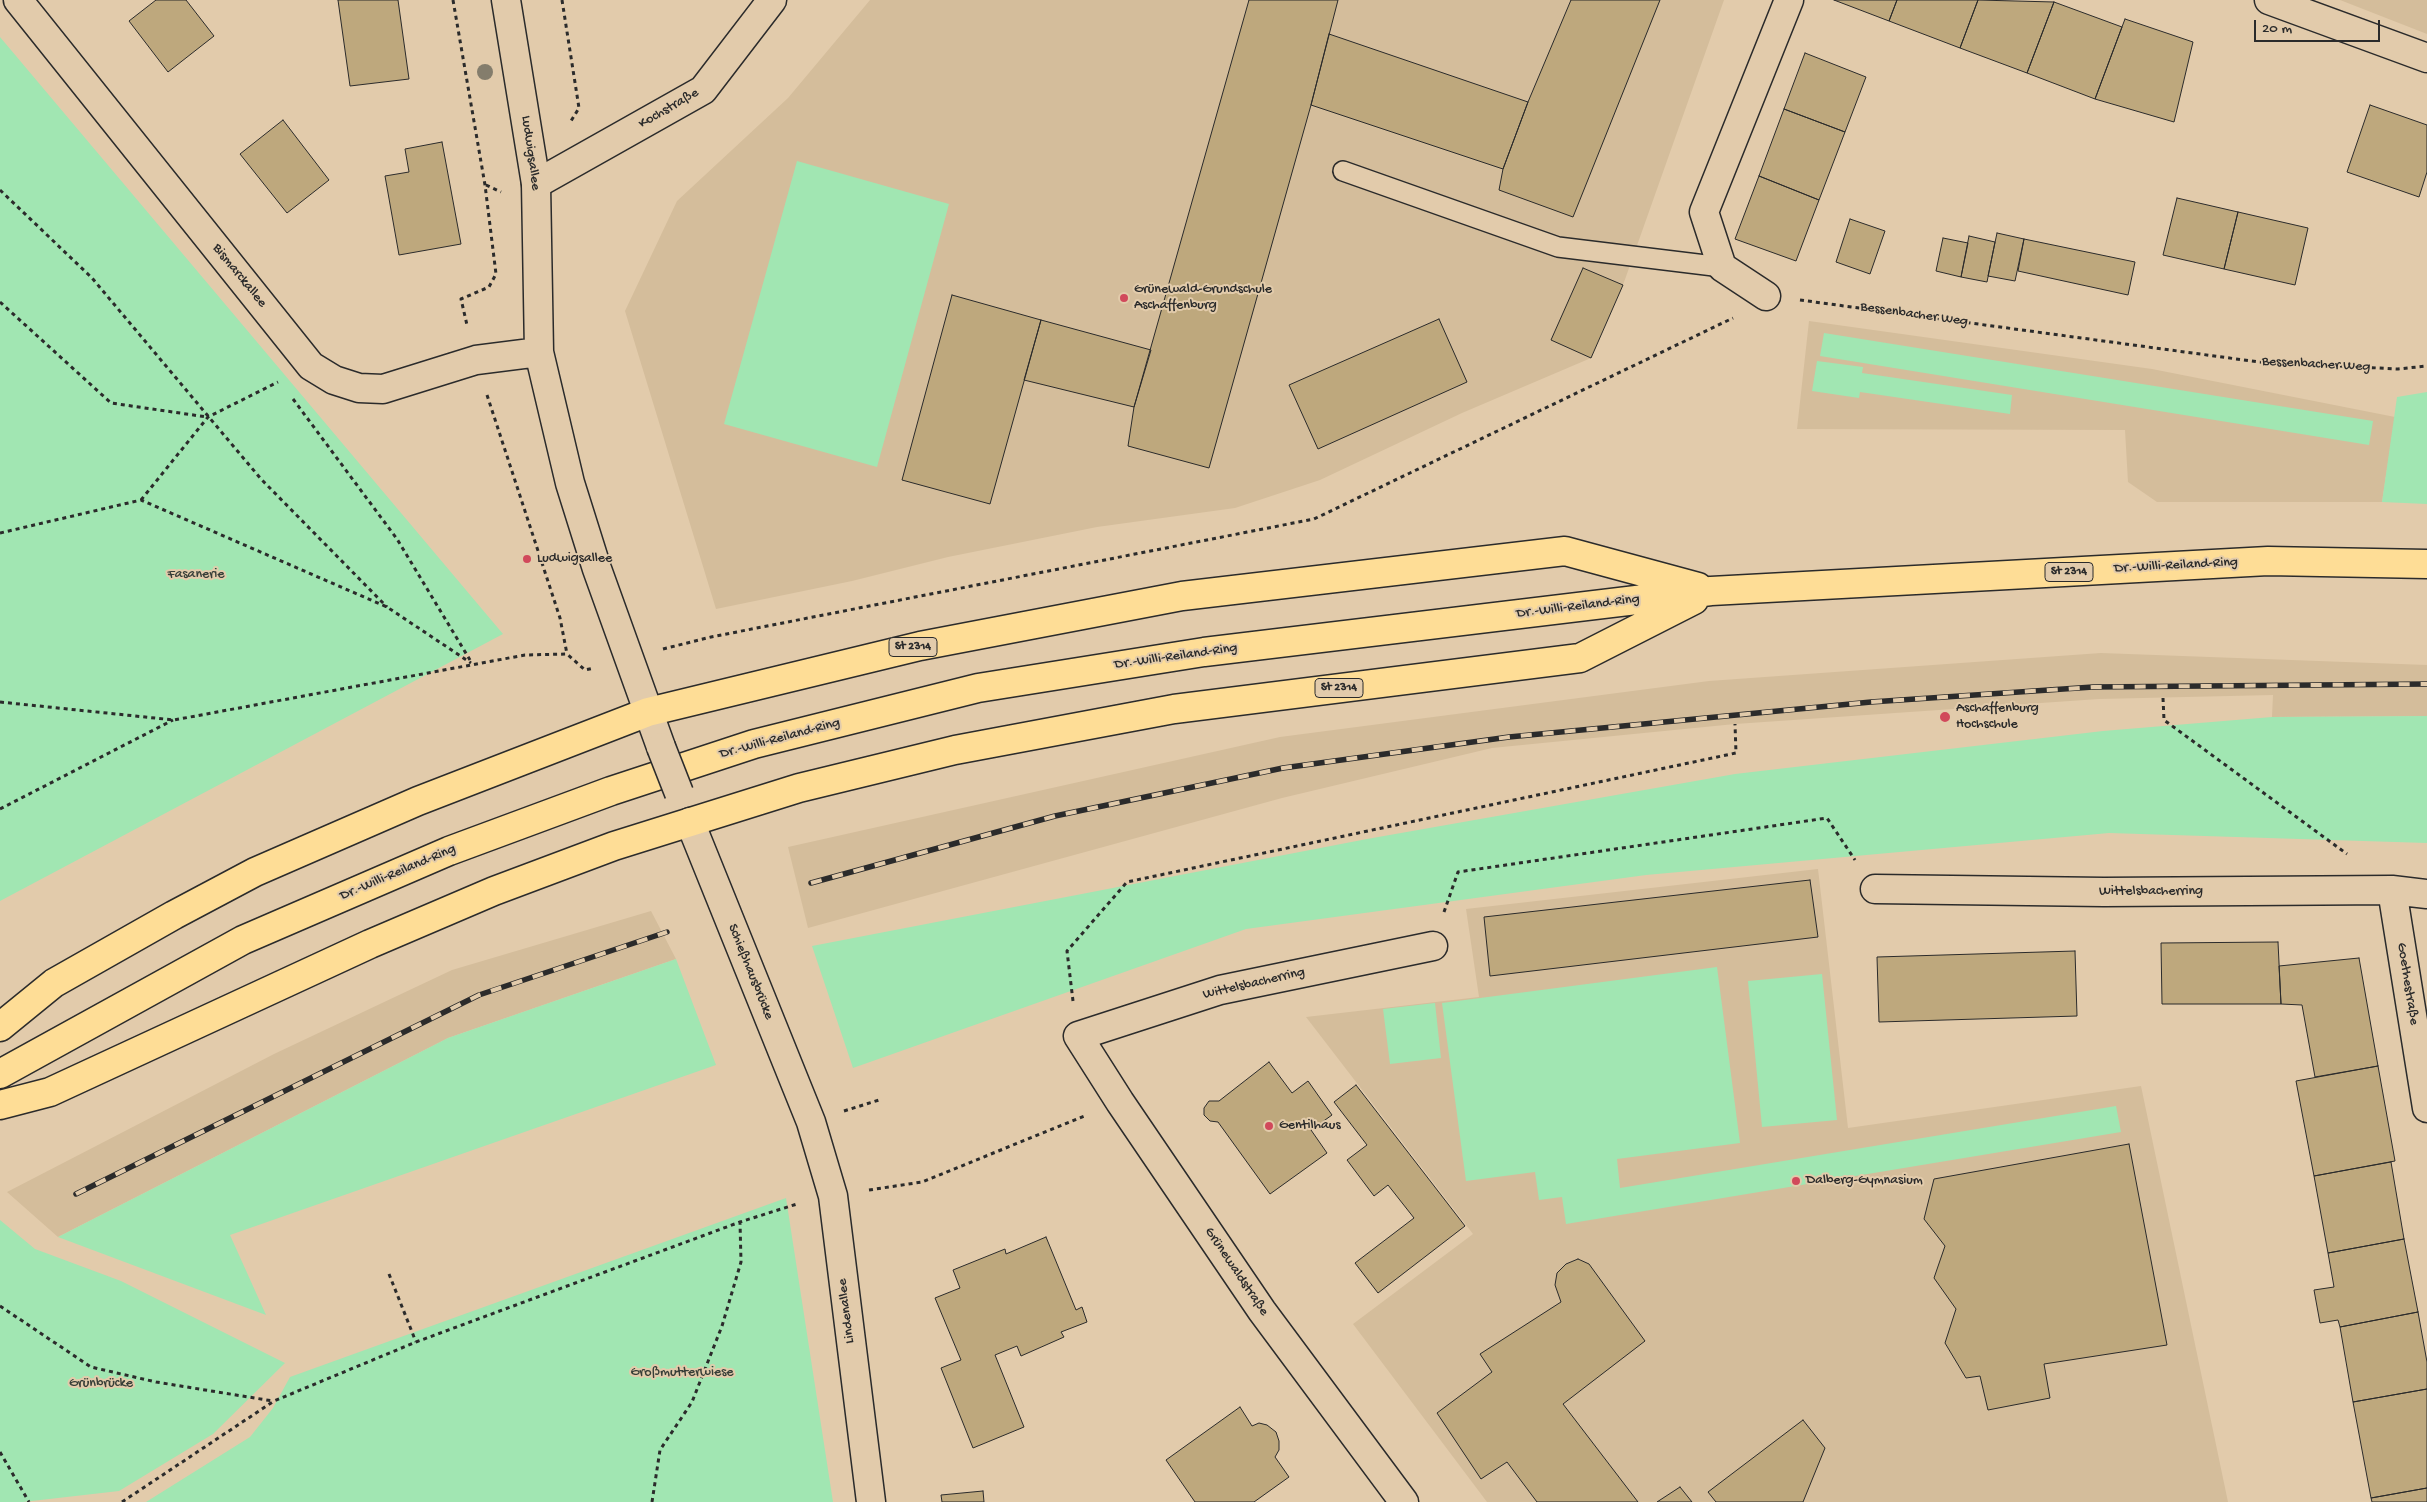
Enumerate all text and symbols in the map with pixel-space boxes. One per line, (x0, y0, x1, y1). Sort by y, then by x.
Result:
scale bar (2257, 10, 2383, 42)
text: 20 m (2262, 20, 2292, 38)
street label: Kochstraße (636, 85, 702, 133)
street label: Ludwigsallee (516, 115, 544, 191)
street label: Bismarckallee (208, 241, 270, 311)
place label: Grünewald-Grundschule Aschaffenburg (1134, 282, 1272, 314)
marker: Grünewald-Grundschule Aschaffenburg (1118, 292, 1130, 304)
street label: Bessenbacher Weg (1859, 299, 1969, 331)
street label: Bessenbacher Weg (2261, 354, 2371, 376)
place label: Ludwigsallee (537, 551, 612, 567)
marker: Ludwigsallee (521, 553, 533, 565)
street label: Dr.-Willi-Reiland-Ring (2114, 554, 2238, 578)
road number: St 2314 (2045, 562, 2093, 582)
park label: Fasanerie (168, 567, 224, 583)
street label: Dr.-Willi-Reiland-Ring (1515, 591, 1641, 623)
road number: St 2314 (889, 638, 937, 656)
street label: Dr.-Willi-Reiland-Ring (1113, 640, 1239, 674)
road number: St 2314 (1315, 678, 1363, 698)
place label: Aschaffenburg Hochschule (1956, 701, 2039, 734)
marker: Aschaffenburg Hochschule (1938, 710, 1952, 724)
street label: Dr.-Willi-Reiland-Ring (718, 715, 842, 763)
street label: Dr.-Willi-Reiland-Ring (338, 841, 458, 905)
street label: Wittelsbacherring (2099, 884, 2203, 900)
street label: Schießhausbrücke (723, 922, 777, 1022)
street label: Goethestraße (2392, 942, 2422, 1026)
street label: Wittelsbacherring (1201, 964, 1307, 1004)
place label: Gentilhaus (1279, 1118, 1341, 1134)
marker: Gentilhaus (1263, 1120, 1275, 1132)
place label: Dalberg-Gymnasium (1806, 1173, 1923, 1189)
marker: Dalberg-Gymnasium (1790, 1175, 1802, 1187)
street label: Grünewaldstraße (1200, 1224, 1272, 1320)
street label: Lindenallee (835, 1278, 859, 1344)
park label: Großmutterwiese (630, 1365, 734, 1381)
park label: Grünbrücke (69, 1376, 133, 1392)

